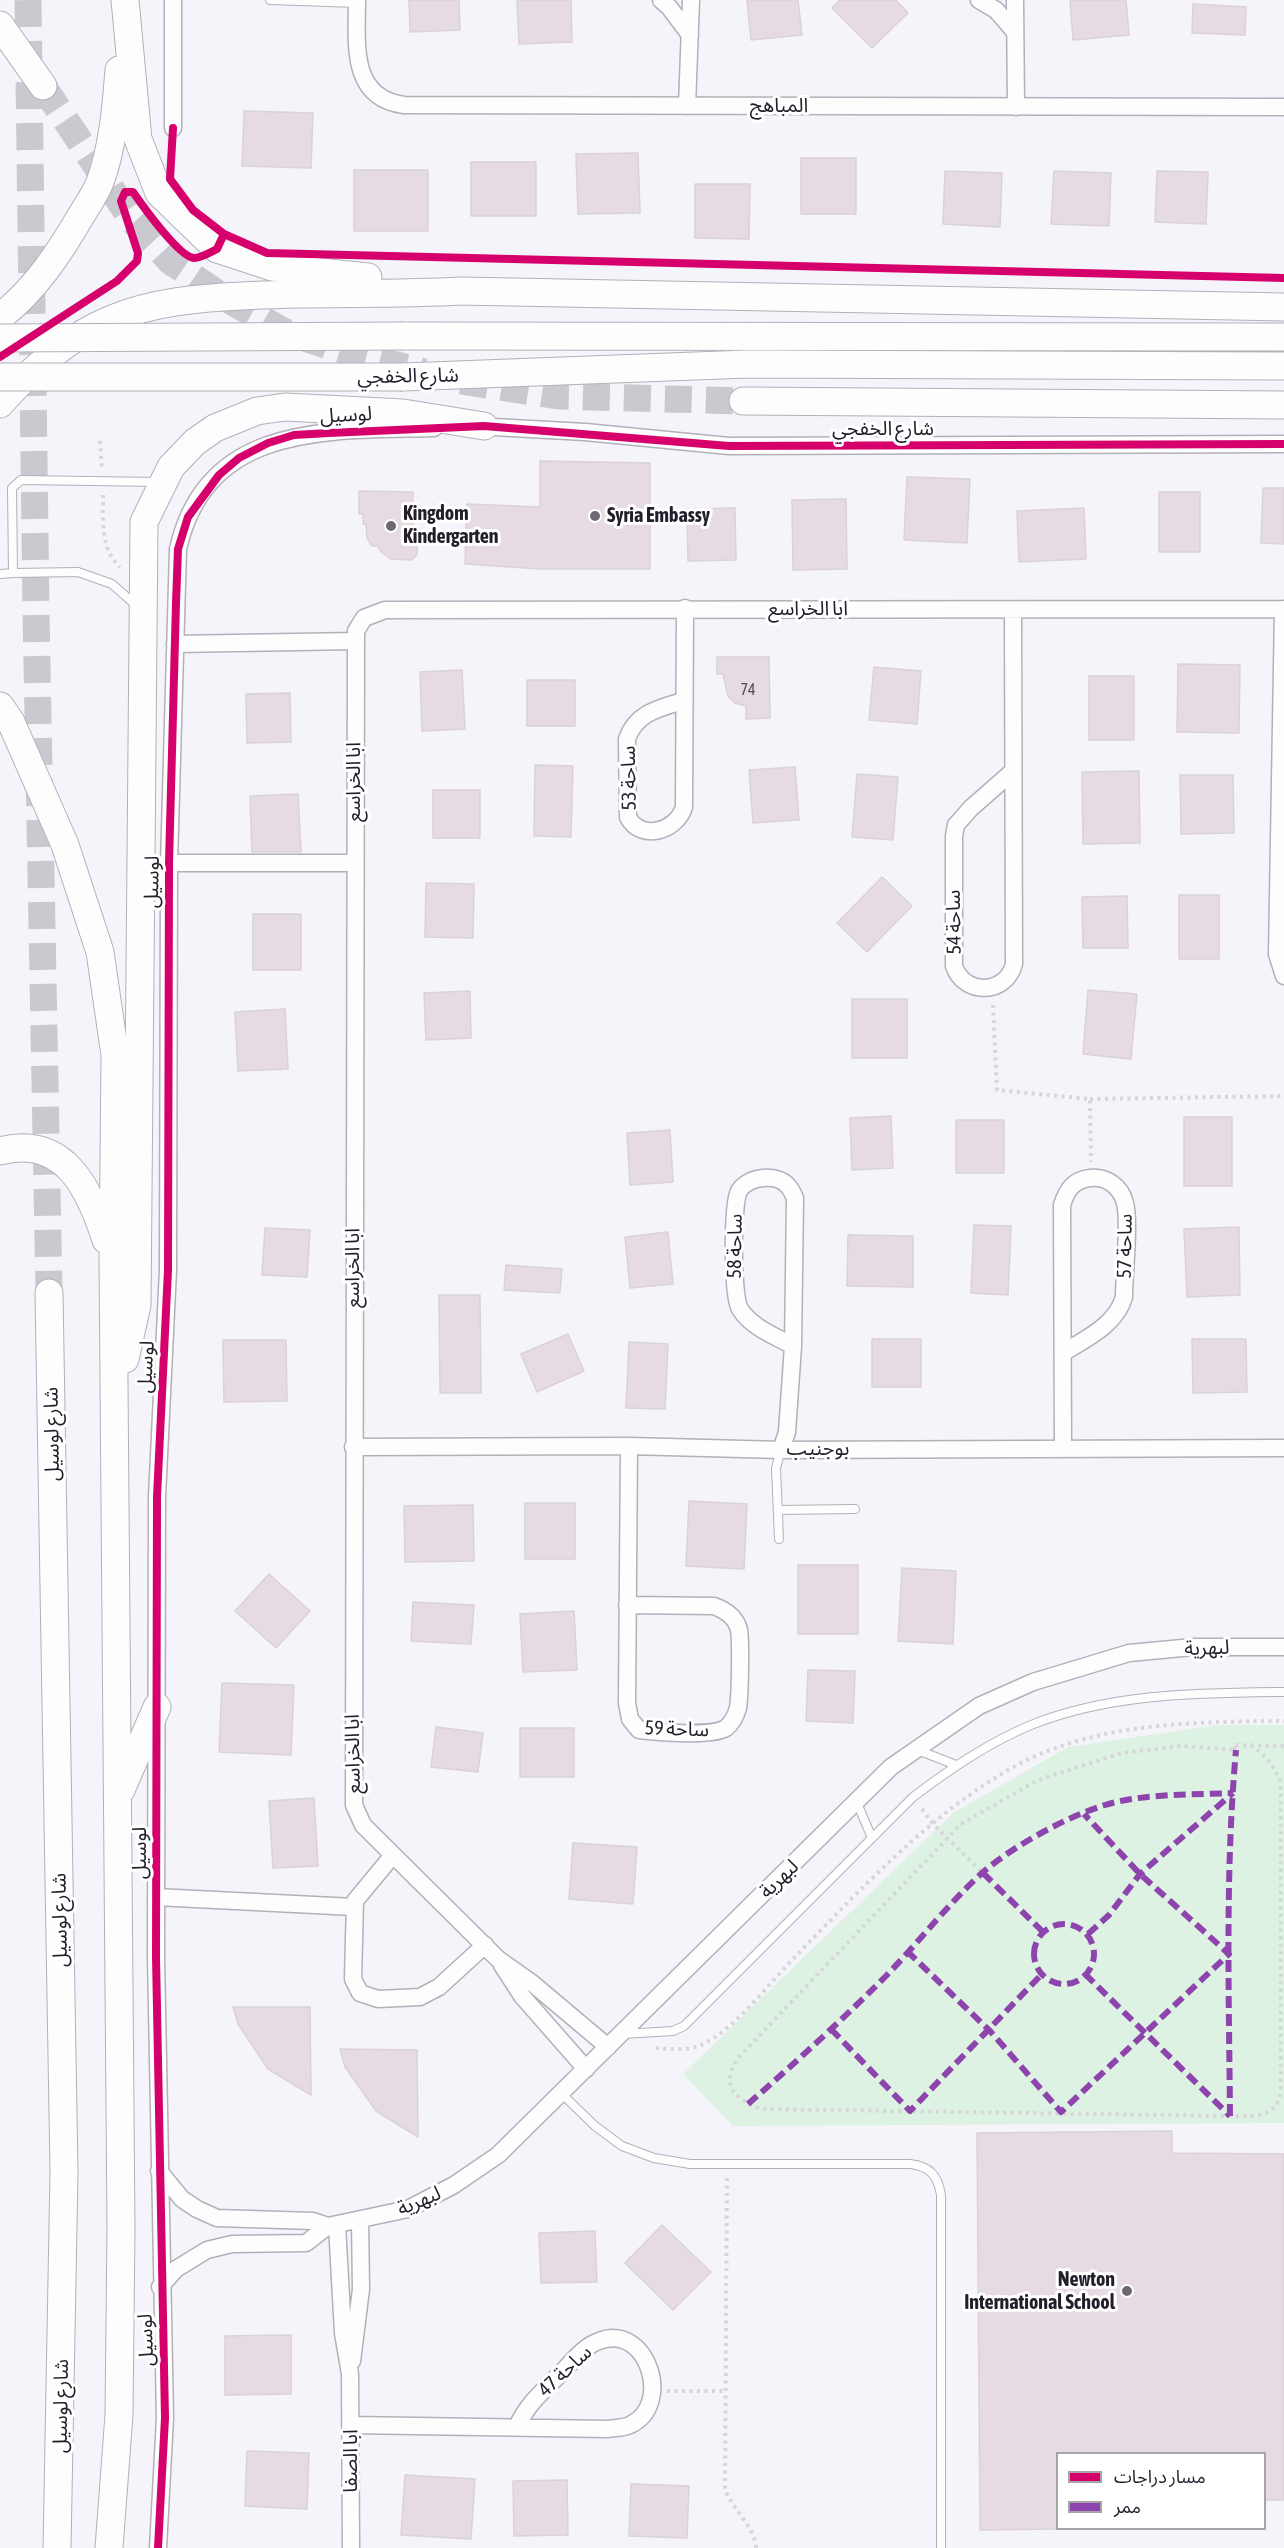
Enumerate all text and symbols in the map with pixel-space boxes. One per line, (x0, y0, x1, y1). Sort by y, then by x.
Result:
street label: المباهج (750, 94, 808, 118)
street label: شارع الخفجي (357, 363, 459, 389)
street label: لوسيل (319, 402, 373, 428)
street label: شارع الخفجي (832, 417, 934, 441)
place label: Kingdom Kindergarten (403, 502, 498, 549)
place label: Syria Embassy (607, 504, 710, 528)
marker: Syria Embassy (588, 509, 602, 523)
marker: Kingdom Kindergarten (384, 519, 398, 533)
street label: ابا الخراسع (768, 597, 848, 621)
house number: 74 (740, 680, 756, 700)
street label: ابا الخراسع (342, 742, 366, 822)
street label: ساحة 53 (616, 746, 642, 810)
street label: لوسيل (140, 856, 164, 908)
street label: ساحة 54 (941, 890, 967, 954)
street label: ساحة 58 (722, 1214, 748, 1278)
street label: ساحة 57 (1112, 1214, 1138, 1278)
street label: ابا الخراسع (341, 1228, 365, 1308)
street label: لوسيل (133, 1340, 159, 1394)
street label: شارع لوسيل (39, 1387, 65, 1481)
street label: بوجنيب (787, 1437, 849, 1461)
street label: لبهرية (1184, 1635, 1230, 1661)
street label: ابا الخراسع (340, 1714, 366, 1794)
street label: ساحة 59 (644, 1716, 710, 1742)
street label: لوسيل (128, 1827, 152, 1879)
street label: لبهرية (754, 1855, 804, 1903)
street label: شارع لوسيل (47, 1873, 73, 1967)
street label: لبهرية (393, 2181, 445, 2221)
place label: Newton International School (964, 2268, 1115, 2315)
marker: Newton International School (1120, 2284, 1134, 2298)
street label: لوسيل (133, 2313, 159, 2367)
street label: ساحة 47 (533, 2340, 597, 2402)
street label: شارع لوسيل (48, 2359, 74, 2453)
street label: ابا الصفا (339, 2429, 363, 2493)
legend (1056, 2452, 1266, 2530)
text: مسار دراجات (1114, 2466, 1206, 2487)
text: ممر (1114, 2496, 1141, 2517)

